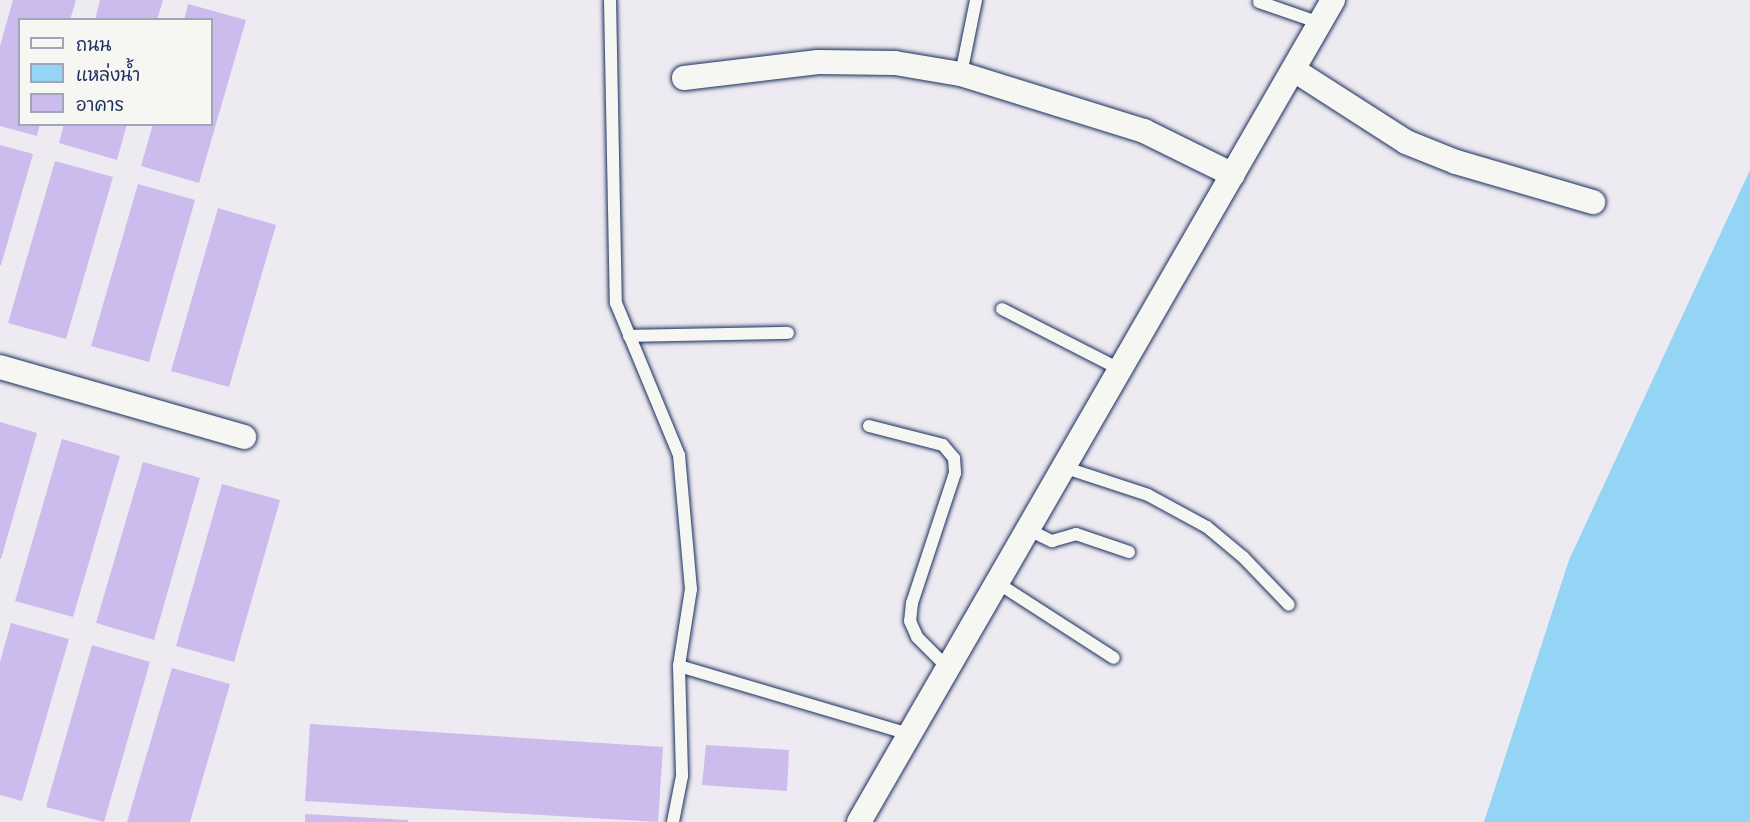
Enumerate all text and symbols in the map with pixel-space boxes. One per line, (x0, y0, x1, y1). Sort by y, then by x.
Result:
legend (18, 18, 213, 126)
text: ถนน (76, 32, 111, 61)
text: แหล่งน้ำ (76, 62, 140, 91)
text: อาคาร (76, 92, 124, 121)

